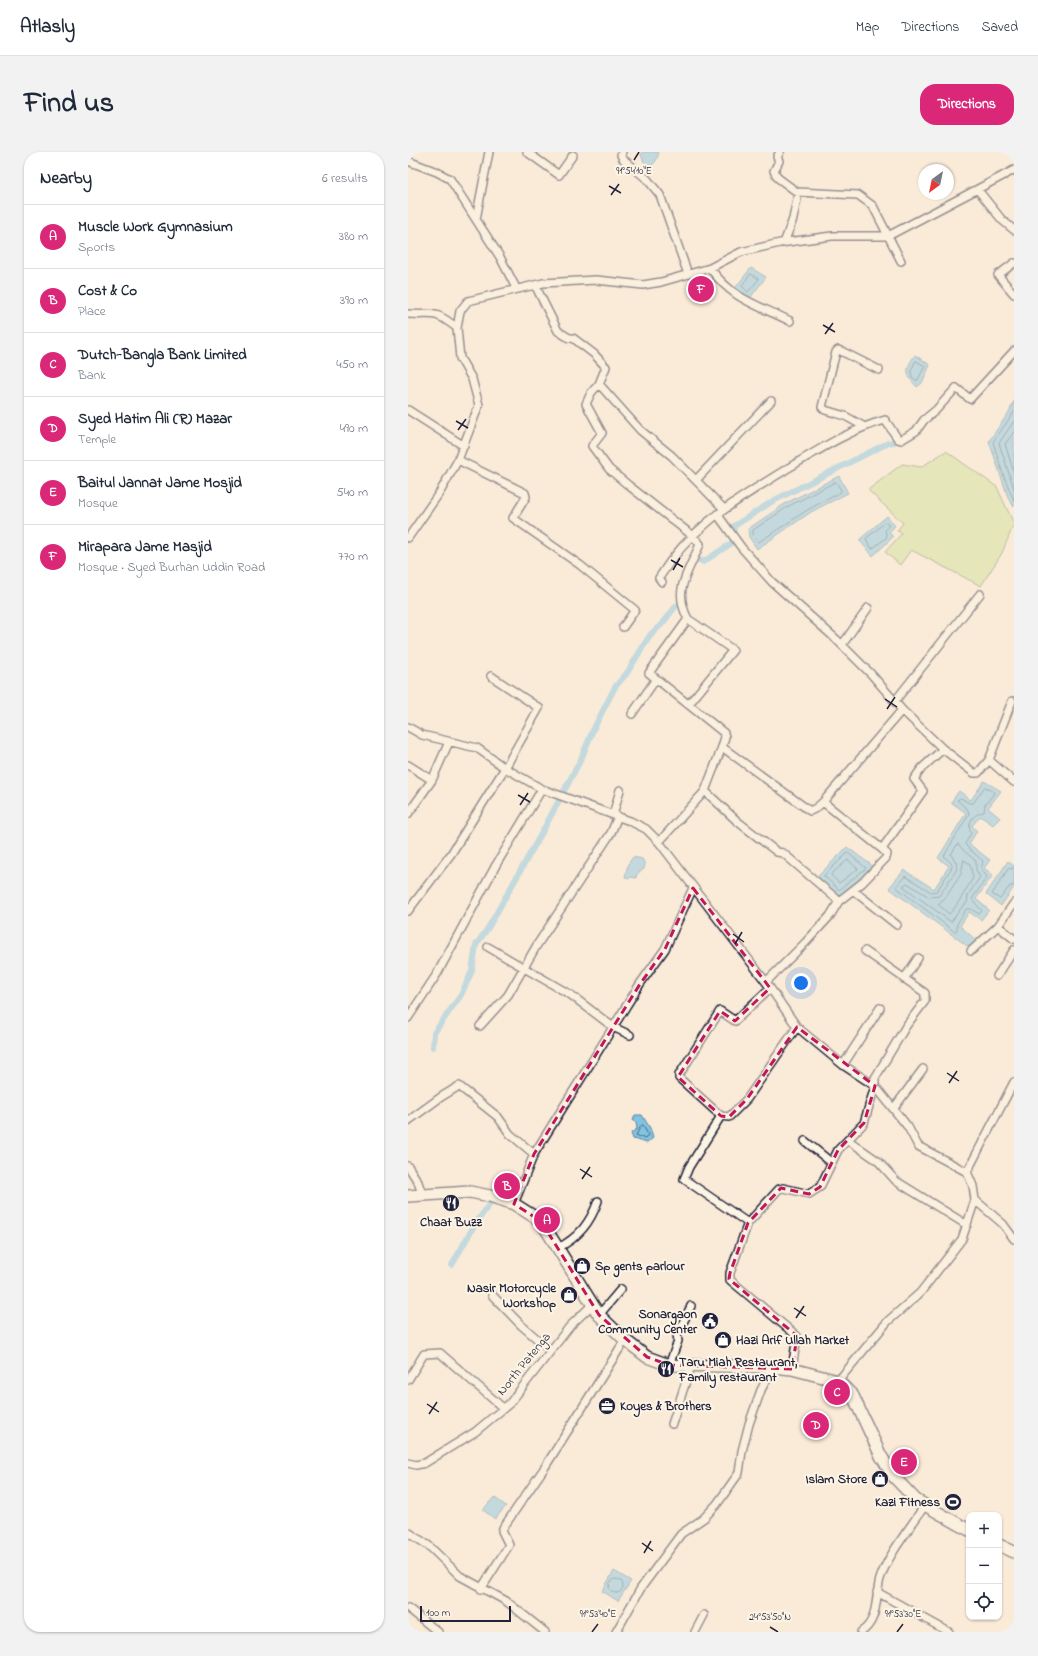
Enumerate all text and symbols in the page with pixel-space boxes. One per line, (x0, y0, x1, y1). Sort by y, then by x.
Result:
text: Atlasly (20, 14, 75, 41)
text: Map (856, 17, 879, 38)
text: Directions (901, 17, 959, 38)
text: Saved (981, 17, 1018, 38)
text: Find us (24, 84, 114, 125)
button: Directions (920, 84, 1014, 125)
text: 91°54'10"E (616, 164, 652, 179)
north arrow (918, 164, 954, 200)
text: Nearby (40, 166, 92, 191)
text: 6 results (322, 169, 368, 188)
text: Muscle Work Gymnasium (78, 216, 233, 238)
text: A (49, 227, 57, 246)
text: 380 m (339, 227, 368, 246)
text: Sports (78, 238, 115, 257)
pin: F (688, 274, 714, 304)
text: Cost & Co (78, 280, 137, 302)
text: B (49, 291, 57, 310)
text: 390 m (340, 291, 368, 310)
text: Place (78, 302, 106, 321)
text: Dutch-Bangla Bank Limited (78, 344, 247, 366)
text: C (49, 355, 57, 374)
text: 450 m (336, 355, 368, 374)
text: Bank (78, 366, 106, 385)
text: Syed Hatim Ali (R) Mazar (78, 408, 232, 430)
text: D (48, 419, 58, 438)
text: 490 m (340, 419, 368, 438)
text: Temple (78, 430, 116, 449)
text: Baitul Jannat Jame Mosjid (78, 472, 242, 494)
text: E (49, 483, 57, 502)
text: 540 m (336, 483, 368, 502)
text: Mosque (78, 494, 118, 513)
text: Mirapara Jame Masjid (78, 536, 212, 558)
text: F (49, 547, 57, 566)
text: 770 m (338, 547, 368, 566)
text: Mosque · Syed Burhan Uddin Road (78, 558, 265, 577)
your location (791, 973, 811, 993)
pin: B (494, 1171, 520, 1201)
restaurant icon: Chaat Buzz (441, 1193, 461, 1213)
pin: A (534, 1205, 560, 1235)
place label: Chaat Buzz (420, 1213, 483, 1232)
shop icon: Sp gents parlour (572, 1256, 592, 1276)
place label: Sp gents parlour (595, 1257, 685, 1278)
place label: Nasir Motorcycle Workshop (467, 1279, 557, 1313)
shop icon: Nasir Motorcycle Workshop (559, 1285, 579, 1305)
place label: Sonargaon Community Center (598, 1305, 698, 1341)
public building icon: Sonargaon Community Center (700, 1311, 720, 1331)
street label: North Patenga (493, 1328, 556, 1400)
shop icon: Hazi Arif Ullah Market (713, 1330, 733, 1350)
place label: Hazi Arif Ullah Market (736, 1331, 850, 1350)
place label: Taru Miah Restaurant, Family restaurant (678, 1353, 798, 1389)
restaurant icon: Taru Miah Restaurant, Family restaurant (656, 1359, 676, 1379)
pin: C (824, 1377, 850, 1407)
office icon: Koyes & Brothers (597, 1396, 617, 1416)
place label: Koyes & Brothers (620, 1397, 712, 1418)
pin: D (803, 1410, 829, 1440)
pin: E (891, 1447, 917, 1477)
shop icon: Islam Store (870, 1469, 890, 1489)
place label: Islam Store (805, 1470, 868, 1489)
sports icon: Kazi Fitness (943, 1492, 963, 1512)
place label: Kazi Fitness (875, 1493, 940, 1512)
map controls (966, 1512, 1002, 1620)
button: + (966, 1512, 1002, 1548)
button: − (966, 1548, 1002, 1584)
button: locate (966, 1584, 1002, 1620)
scale bar (420, 1604, 511, 1623)
text: 100 m (426, 1605, 450, 1621)
text: 91°53'40"E (580, 1607, 616, 1622)
text: 91°53'30"E (885, 1607, 921, 1622)
text: 24°53'50"N (749, 1610, 791, 1625)

